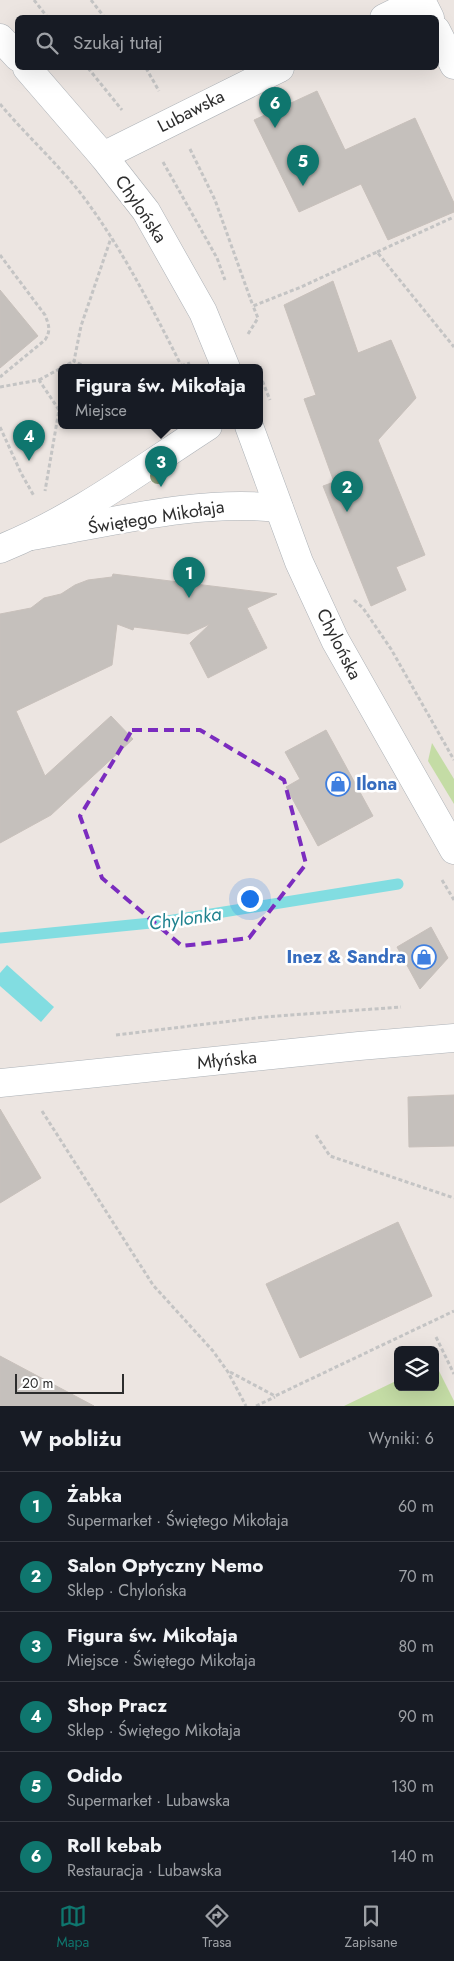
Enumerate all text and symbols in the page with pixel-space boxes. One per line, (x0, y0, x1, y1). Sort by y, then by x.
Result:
search box (15, 15, 439, 70)
icon: search (33, 29, 61, 57)
text: Szukaj tutaj (73, 29, 163, 56)
street label: Lubawska (153, 83, 229, 139)
pin: 6 (259, 87, 291, 128)
pin: 5 (287, 145, 319, 186)
street label: Chylońska (109, 170, 173, 248)
popup (58, 364, 263, 429)
text: Figura św. Mikołaja (75, 372, 246, 399)
text: Miejsce (75, 399, 127, 422)
pin: 4 (13, 420, 45, 461)
pin: 3 (145, 446, 177, 487)
pin: 2 (331, 471, 363, 512)
street label: Świętego Mikołaja (86, 493, 226, 541)
pin: 1 (173, 557, 205, 598)
street label: Chylońska (310, 604, 368, 684)
shop icon: Ilona (325, 771, 351, 797)
place label: Ilona (356, 771, 397, 797)
your location (237, 886, 263, 912)
water label: Chylonka (147, 900, 224, 937)
place label: Inez & Sandra (287, 944, 406, 970)
shop icon: Inez & Sandra (411, 944, 437, 970)
street label: Młyńska (196, 1044, 258, 1076)
map controls (394, 1346, 439, 1391)
button: layers (394, 1346, 439, 1391)
scale bar (15, 1371, 124, 1394)
text: 20 m (22, 1373, 54, 1393)
text: W pobliżu (20, 1424, 121, 1454)
text: Wyniki: 6 (369, 1427, 434, 1450)
text: Żabka (67, 1482, 122, 1509)
text: 1 (32, 1495, 40, 1518)
text: 60 m (398, 1495, 434, 1518)
text: Supermarket · Świętego Mikołaja (67, 1509, 288, 1532)
text: Salon Optyczny Nemo (67, 1552, 264, 1579)
text: 2 (31, 1565, 41, 1588)
text: 70 m (399, 1565, 434, 1588)
text: Sklep · Chylońska (67, 1579, 187, 1602)
text: Figura św. Mikołaja (67, 1622, 238, 1649)
text: 3 (31, 1635, 41, 1658)
text: 80 m (398, 1635, 434, 1658)
text: Miejsce · Świętego Mikołaja (67, 1649, 256, 1672)
text: Shop Pracz (67, 1692, 167, 1719)
text: 4 (30, 1705, 42, 1728)
text: 90 m (398, 1705, 434, 1728)
text: Sklep · Świętego Mikołaja (67, 1719, 241, 1742)
text: Odido (67, 1762, 123, 1789)
text: 5 (31, 1775, 41, 1798)
text: 130 m (391, 1775, 434, 1798)
text: Supermarket · Lubawska (67, 1789, 230, 1812)
text: Roll kebab (67, 1832, 162, 1859)
text: 6 (31, 1845, 41, 1868)
text: 140 m (391, 1845, 434, 1868)
text: Restauracja · Lubawska (67, 1859, 222, 1882)
tab: Mapa (56, 1902, 89, 1952)
tab: Trasa (202, 1902, 232, 1952)
tab: Zapisane (345, 1902, 397, 1952)

